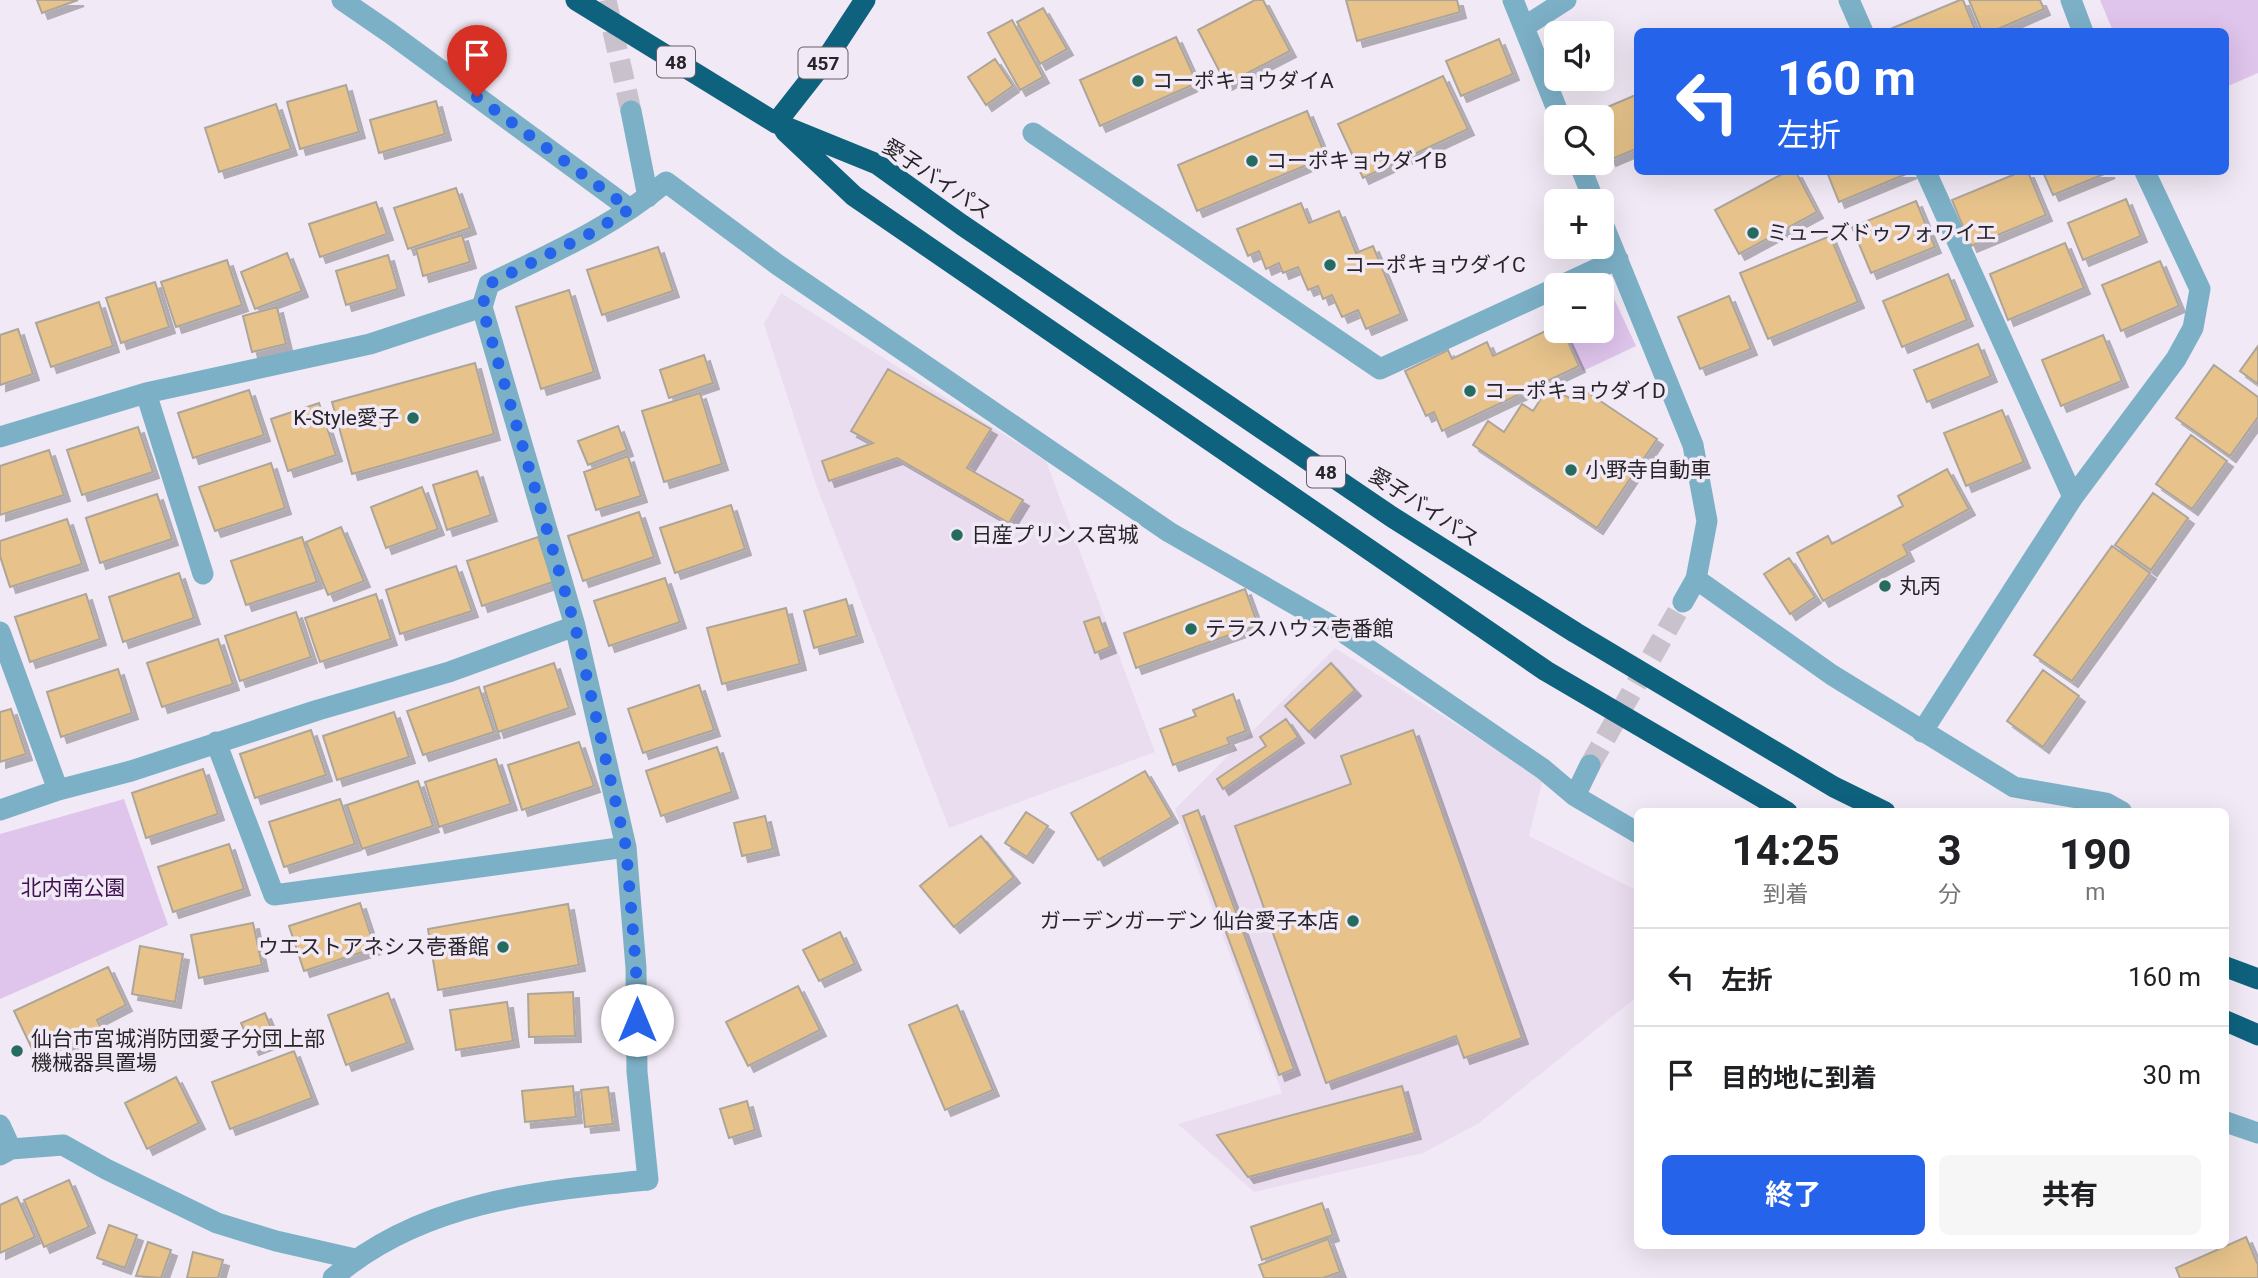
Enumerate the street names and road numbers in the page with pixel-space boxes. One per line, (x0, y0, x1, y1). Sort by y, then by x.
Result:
road number: 48 (657, 46, 695, 78)
road number: 457 (798, 48, 848, 78)
street label: 愛子バイパス (878, 134, 996, 224)
road number: 48 (1307, 457, 1345, 488)
street label: 愛子バイパス (1365, 463, 1483, 551)

